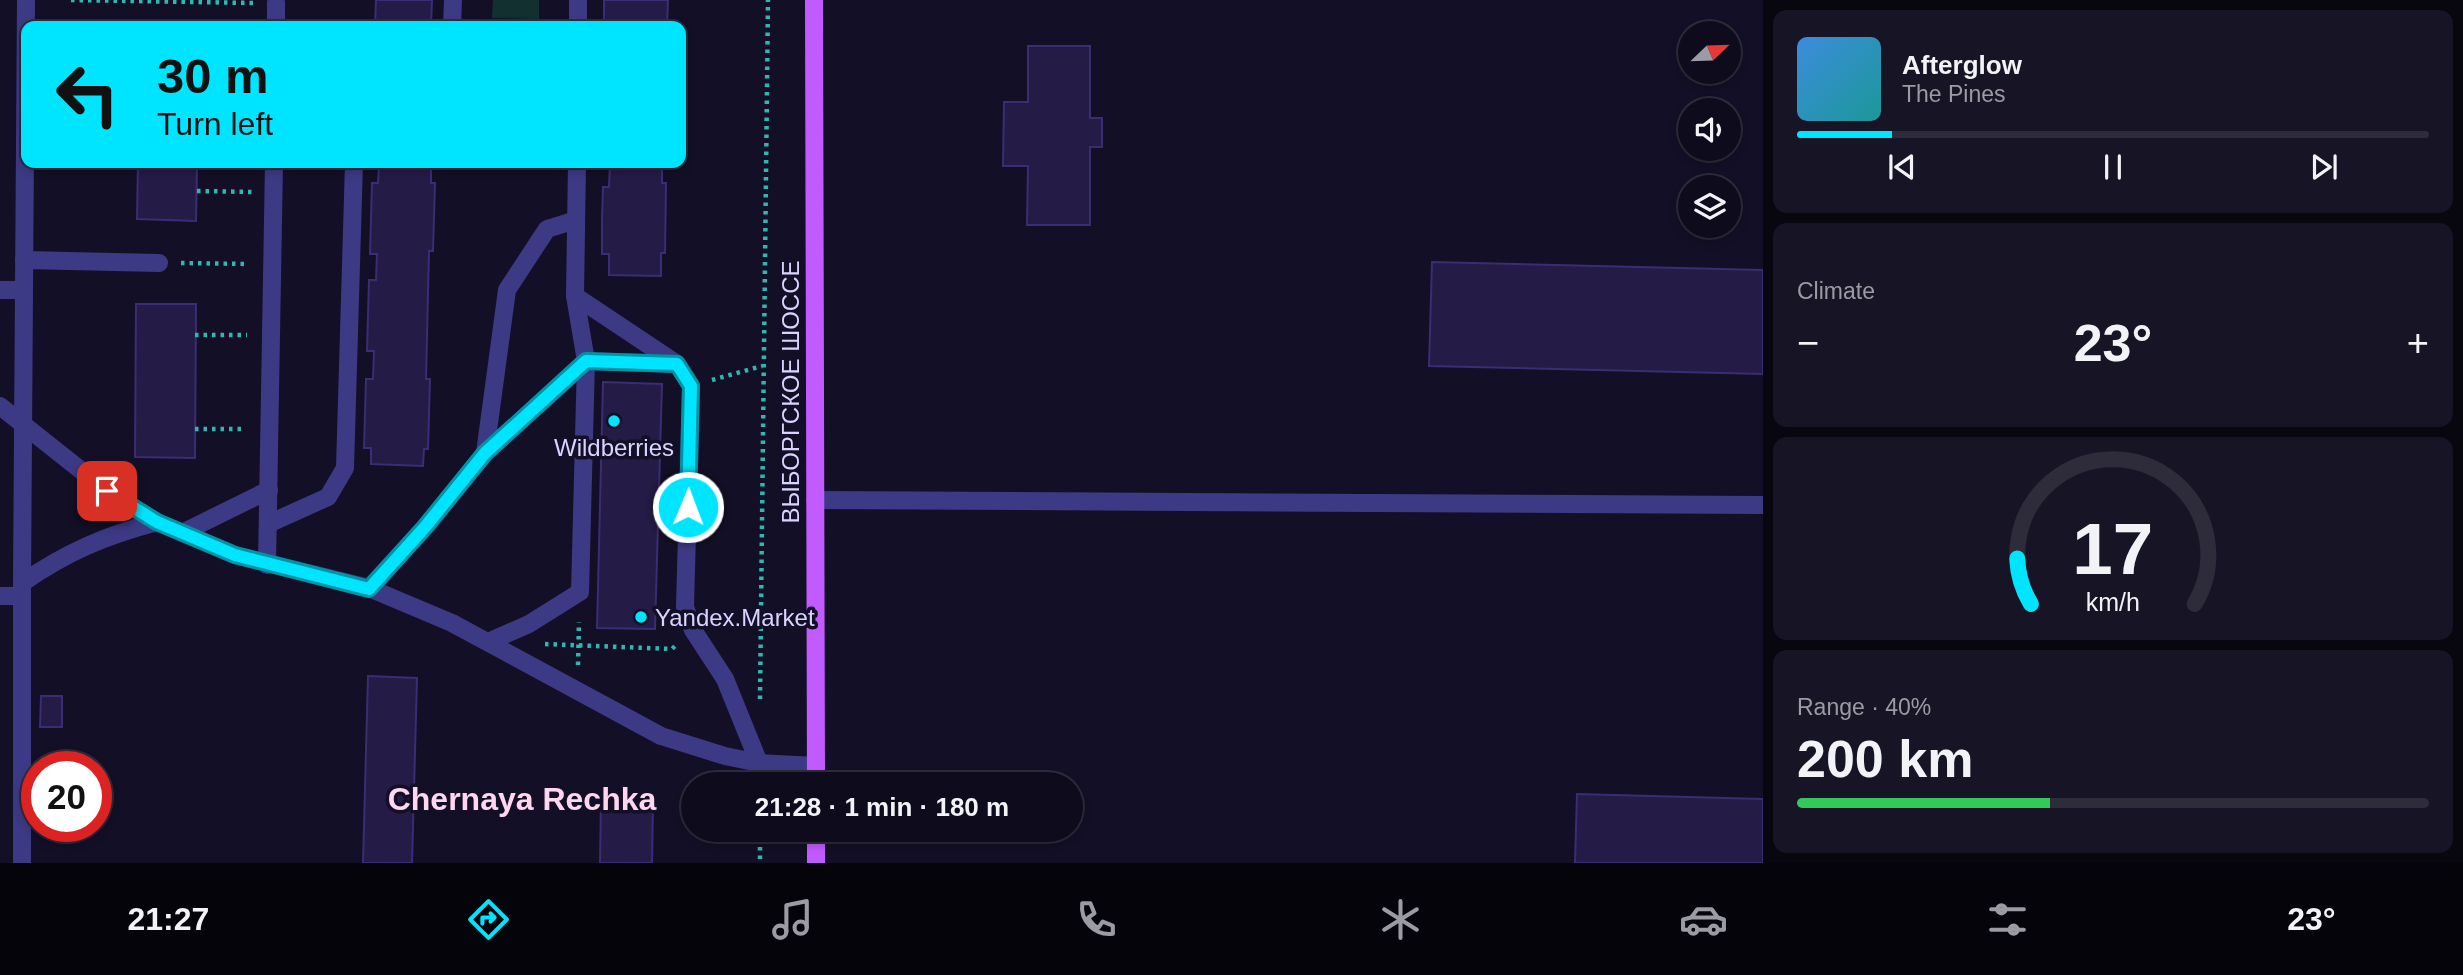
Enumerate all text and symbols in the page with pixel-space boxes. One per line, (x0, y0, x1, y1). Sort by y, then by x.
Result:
north arrow (1678, 21, 1741, 84)
map controls (1678, 21, 1741, 238)
icon: left (42, 49, 133, 140)
text: 30 m (157, 49, 269, 103)
text: Afterglow (1902, 50, 2022, 80)
text: The Pines (1902, 81, 2006, 107)
button: sound (1678, 98, 1741, 161)
text: Turn left (157, 106, 273, 142)
icon: previous (1883, 148, 1921, 186)
icon: pause (2094, 148, 2132, 186)
icon: next (2305, 148, 2343, 186)
button: layers (1678, 175, 1741, 238)
street label: ВЫБОРГСКОЕ ШОССЕ (777, 260, 804, 524)
text: Climate (1797, 278, 1875, 304)
text: 23° (2074, 314, 2152, 372)
text: − (1797, 322, 1819, 364)
text: + (2407, 322, 2429, 364)
marker: Wildberries (606, 413, 622, 429)
place label: Wildberries (554, 434, 674, 461)
pin (77, 461, 137, 521)
position arrow (651, 470, 725, 544)
icon: arrive (88, 472, 126, 510)
text: 17 (2073, 509, 2153, 590)
text: km/h (2086, 588, 2140, 616)
place label: Yandex.Market (655, 604, 815, 631)
marker: Yandex.Market (633, 609, 649, 625)
text: Range · 40% (1797, 694, 1931, 720)
text: 200 km (1797, 730, 1973, 788)
speed limit sign: 20 (21, 751, 112, 842)
district label: Chernaya Rechka (388, 781, 656, 817)
text: 21:28 · 1 min · 180 m (755, 792, 1009, 822)
icon: directions (464, 895, 513, 944)
icon: music (768, 895, 817, 944)
icon: phone (1072, 895, 1121, 944)
icon: climate (1376, 895, 1425, 944)
icon: car (1679, 895, 1728, 944)
icon: filters (1983, 895, 2032, 944)
text: 21:27 (127, 901, 209, 937)
text: 23° (2287, 901, 2336, 937)

